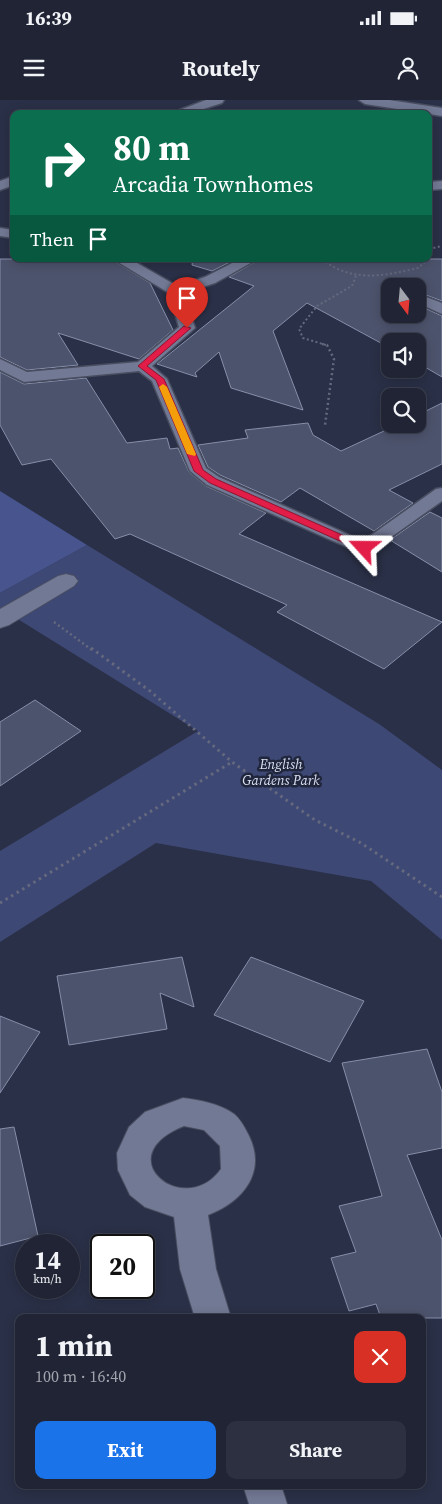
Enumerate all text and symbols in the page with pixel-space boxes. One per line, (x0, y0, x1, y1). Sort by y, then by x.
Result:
text: 16:39 (25, 5, 72, 31)
text: Routely (182, 53, 260, 83)
icon: menu (20, 54, 48, 82)
icon: person (394, 54, 422, 82)
text: 80 m (113, 124, 190, 172)
icon: right (30, 130, 95, 195)
text: Arcadia Townhomes (113, 169, 313, 199)
icon: arrive (84, 225, 112, 253)
text: Then (30, 226, 74, 252)
pin (166, 277, 208, 328)
north arrow (381, 278, 426, 322)
map controls (381, 278, 426, 433)
icon: arrive (173, 284, 201, 312)
button: sound (381, 333, 426, 378)
button: search (381, 388, 426, 433)
position arrow (337, 521, 389, 573)
park label: English Gardens Park (242, 754, 320, 790)
speed limit sign: 20 (90, 1234, 155, 1299)
text: 14 (34, 1243, 61, 1277)
text: km/h (33, 1271, 62, 1287)
text: 1 min (35, 1325, 113, 1366)
button: close (354, 1331, 406, 1383)
text: 100 m · 16:40 (35, 1365, 126, 1387)
button: Exit (35, 1421, 216, 1479)
button: Share (226, 1421, 406, 1479)

